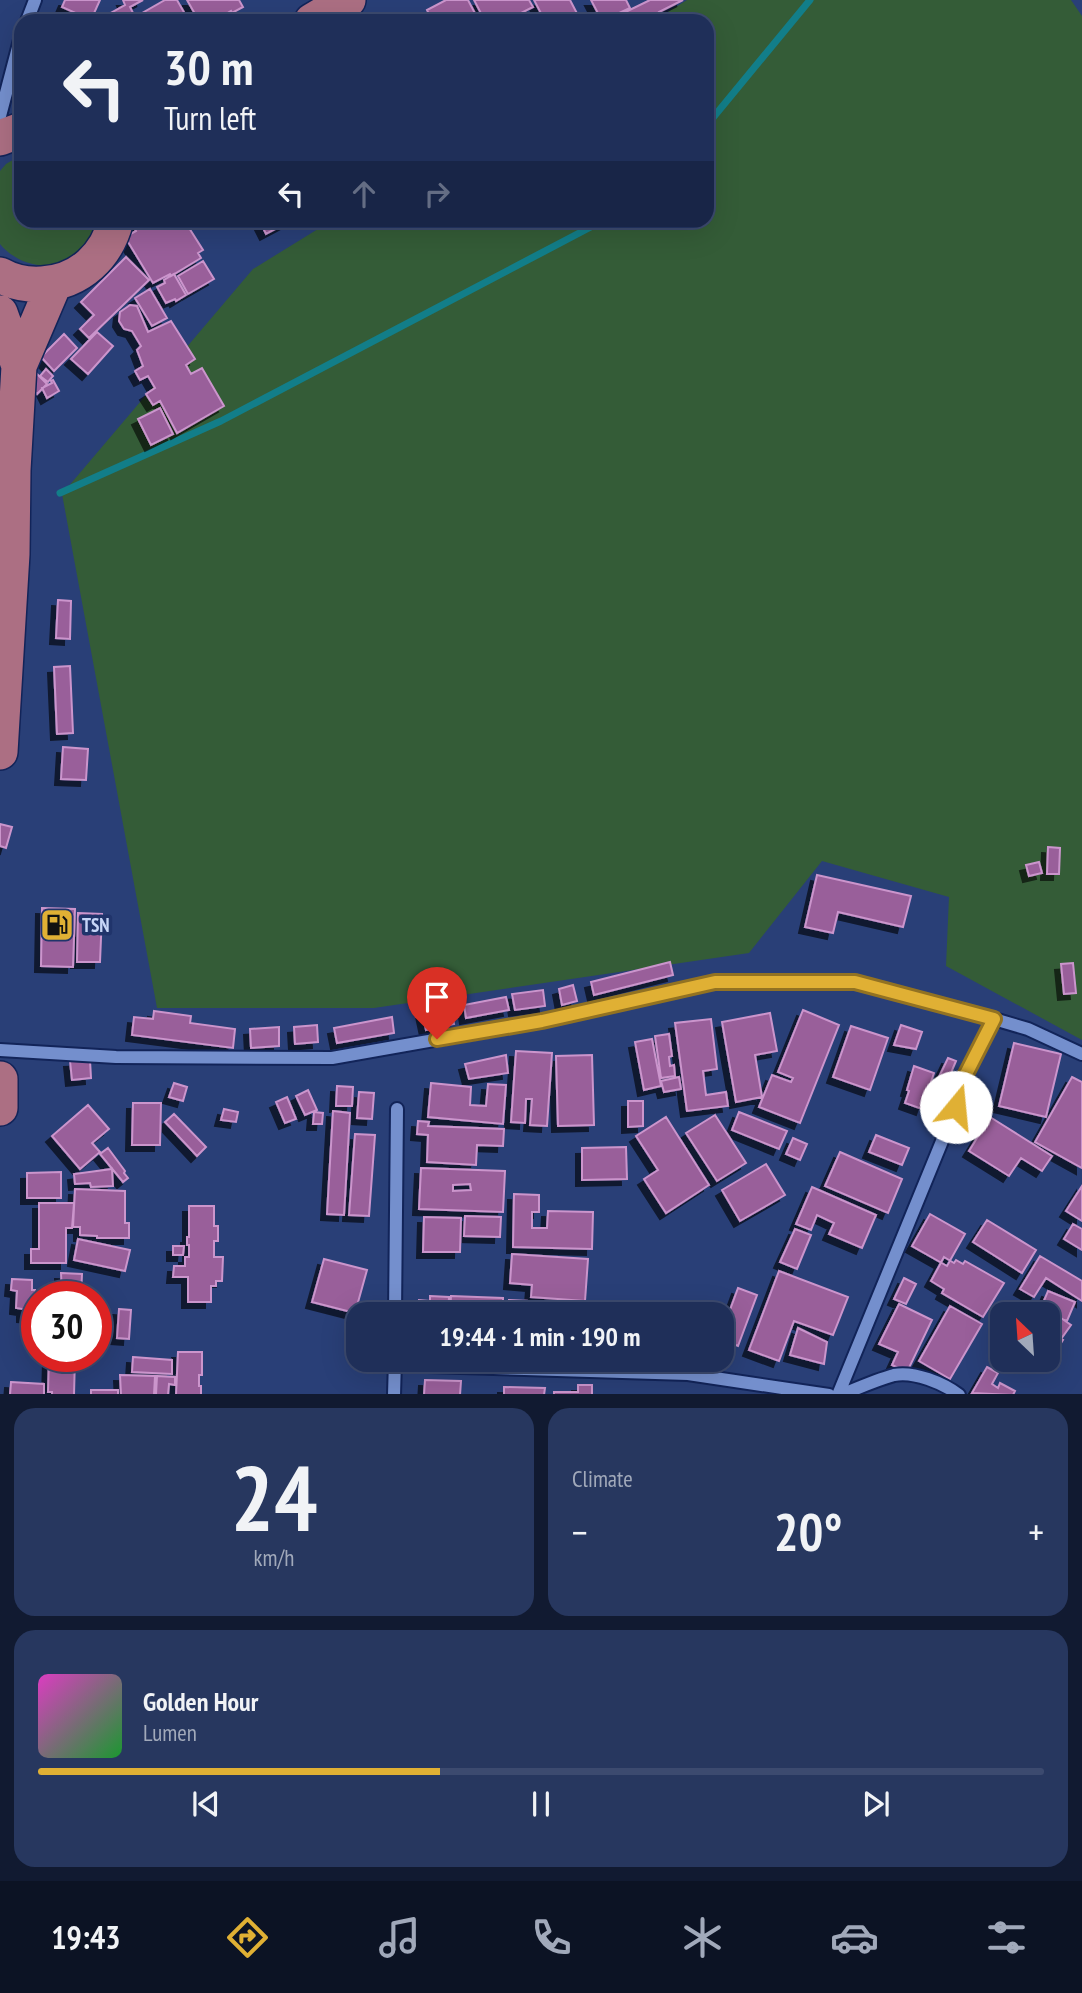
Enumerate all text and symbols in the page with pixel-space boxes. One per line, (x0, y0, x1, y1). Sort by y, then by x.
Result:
text: 30 m (164, 35, 253, 99)
icon: left (49, 42, 140, 133)
text: Turn left (164, 97, 256, 139)
icon: left (272, 175, 310, 213)
icon: ahead (345, 175, 383, 213)
icon: right (418, 175, 456, 213)
fuel station icon: TSN (38, 906, 76, 944)
place label: TSN (82, 913, 110, 937)
pin (407, 967, 467, 1039)
icon: arrive (418, 978, 456, 1016)
position arrow (919, 1070, 993, 1144)
speed limit sign: 30 (21, 1281, 112, 1372)
north arrow (990, 1302, 1060, 1372)
map controls (990, 1302, 1060, 1372)
text: 19:44 · 1 min · 190 m (440, 1320, 640, 1353)
text: 24 (231, 1438, 318, 1556)
text: Climate (572, 1464, 633, 1493)
text: 20° (774, 1498, 842, 1565)
text: − (572, 1507, 588, 1556)
text: + (1028, 1507, 1044, 1556)
text: km/h (254, 1543, 294, 1572)
text: Golden Hour (143, 1685, 258, 1718)
text: Lumen (143, 1718, 197, 1747)
icon: previous (187, 1785, 225, 1823)
icon: pause (522, 1785, 560, 1823)
icon: next (857, 1785, 895, 1823)
icon: directions (223, 1913, 272, 1962)
icon: music (375, 1913, 424, 1962)
icon: phone (527, 1913, 576, 1962)
icon: climate (678, 1913, 727, 1962)
icon: car (830, 1913, 879, 1962)
icon: filters (982, 1913, 1031, 1962)
text: 19:43 (51, 1916, 121, 1958)

